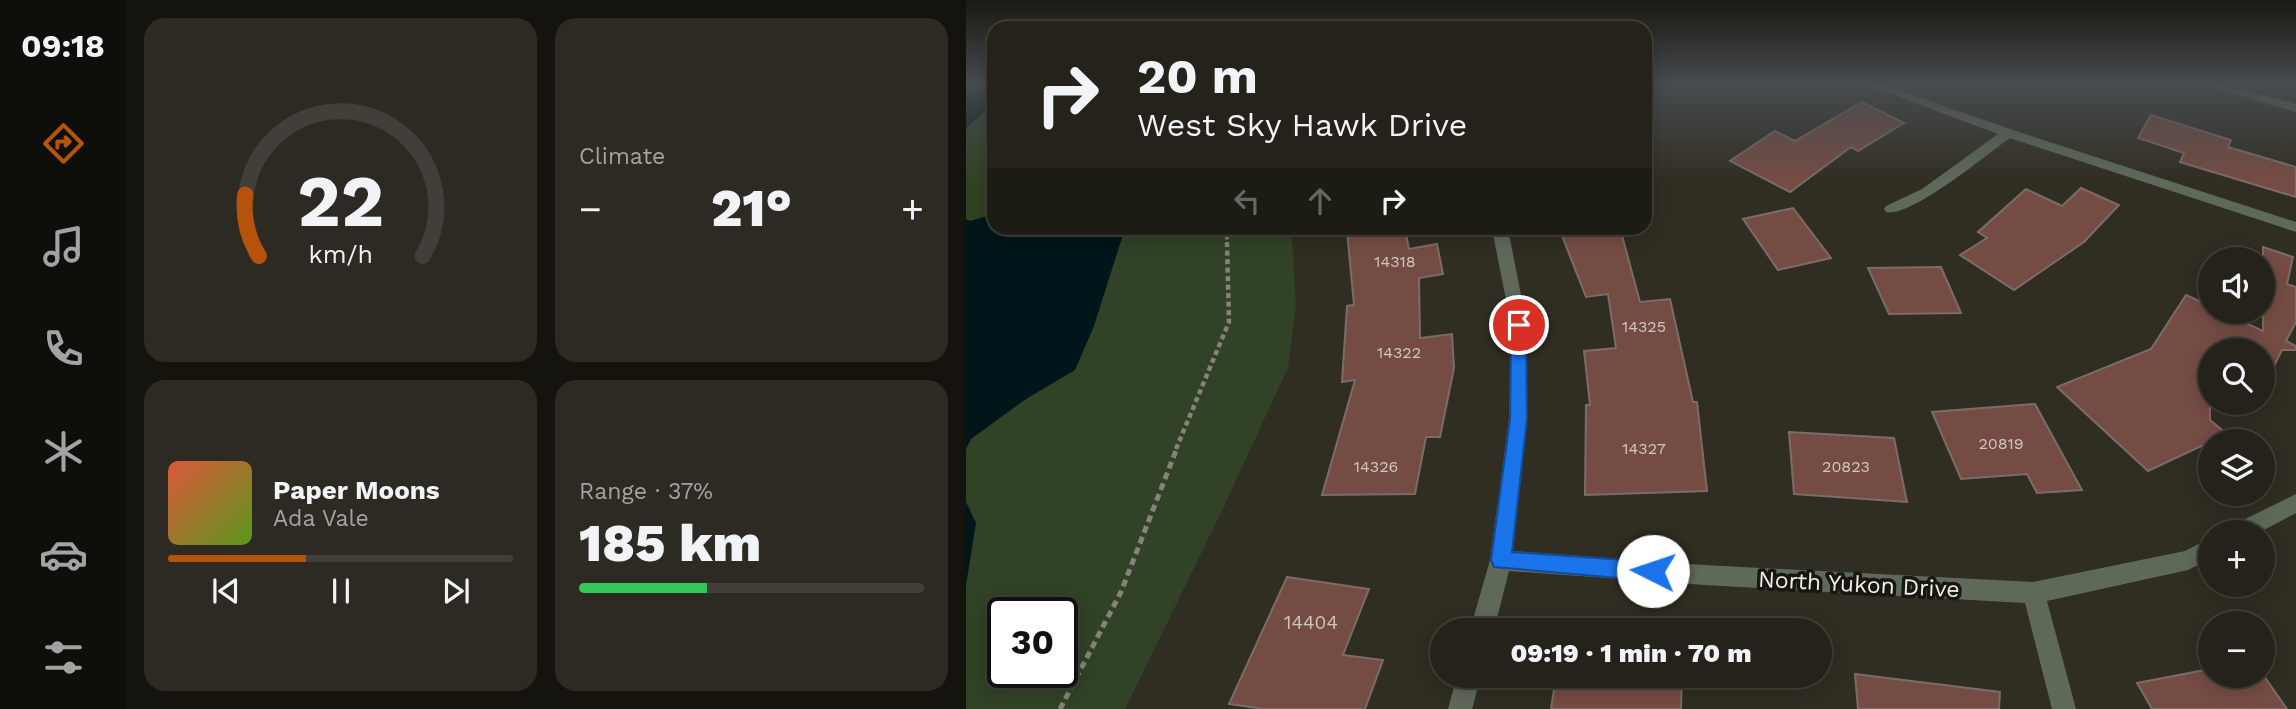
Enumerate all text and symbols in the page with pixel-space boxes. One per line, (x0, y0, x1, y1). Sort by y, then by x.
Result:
text: 09:18 (21, 27, 105, 65)
text: 20 m (1137, 47, 1258, 105)
icon: right (1022, 49, 1113, 140)
text: West Sky Hawk Drive (1137, 106, 1467, 144)
icon: directions (39, 119, 88, 168)
text: Climate (579, 143, 665, 170)
text: 22 (297, 158, 384, 244)
text: 21° (711, 178, 792, 239)
icon: left (1228, 182, 1266, 220)
icon: ahead (1301, 182, 1339, 220)
icon: right (1374, 182, 1412, 220)
text: − (579, 187, 602, 231)
text: + (901, 187, 924, 231)
icon: music (39, 222, 88, 271)
text: km/h (308, 240, 373, 269)
map controls (2198, 247, 2275, 688)
button: sound (2198, 247, 2275, 324)
house number: 14318 (1374, 252, 1416, 271)
pin (1489, 295, 1549, 355)
icon: arrive (1500, 306, 1538, 344)
house number: 14325 (1622, 317, 1666, 336)
icon: phone (39, 324, 88, 373)
button: search (2198, 338, 2275, 415)
house number: 14322 (1377, 343, 1421, 362)
icon: climate (39, 427, 88, 476)
button: layers (2198, 429, 2275, 506)
house number: 20819 (1978, 434, 2024, 453)
house number: 14327 (1622, 439, 1666, 458)
house number: 14326 (1354, 457, 1398, 476)
house number: 20823 (1822, 457, 1870, 476)
text: Paper Moons (273, 475, 440, 505)
text: Range · 37% (579, 478, 713, 505)
text: Ada Vale (273, 505, 369, 532)
text: 185 km (579, 513, 761, 574)
button: + (2198, 520, 2275, 597)
icon: car (39, 530, 88, 579)
position arrow (1616, 534, 1690, 608)
street label: North Yukon Drive (1758, 566, 1960, 603)
icon: previous (207, 572, 245, 610)
icon: pause (322, 572, 360, 610)
icon: next (437, 572, 475, 610)
speed limit sign: 30 (987, 597, 1078, 688)
house number: 14404 (1284, 611, 1338, 634)
button: − (2198, 611, 2275, 688)
icon: filters (39, 633, 88, 682)
text: 09:19 · 1 min · 70 m (1510, 638, 1752, 668)

